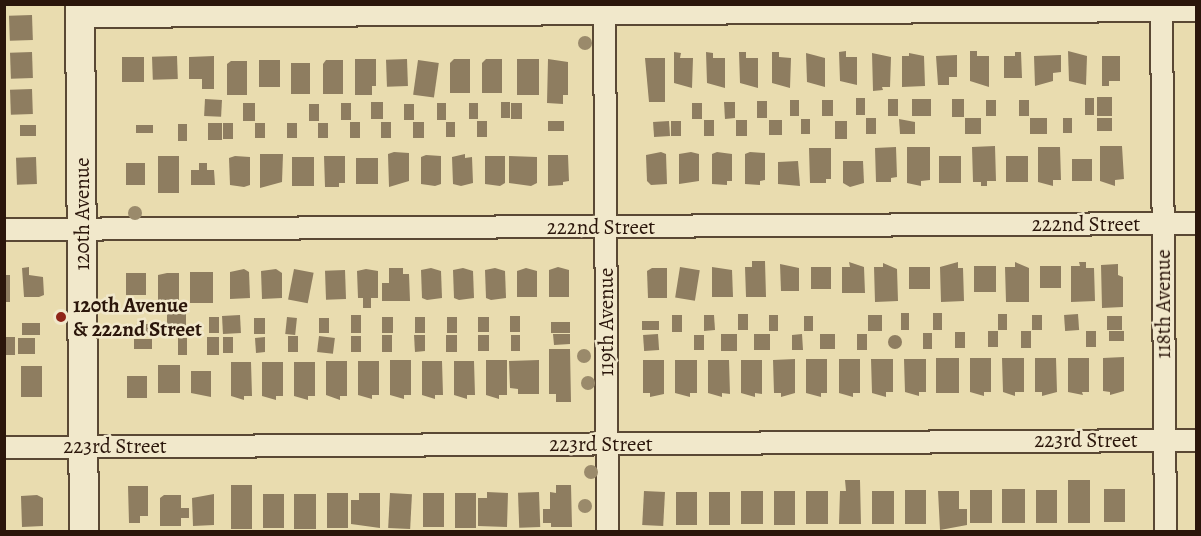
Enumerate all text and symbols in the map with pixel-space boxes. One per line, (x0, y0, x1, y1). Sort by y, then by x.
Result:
street label: 120th Avenue (69, 157, 95, 271)
street label: 222nd Street (1032, 211, 1140, 237)
street label: 222nd Street (547, 214, 655, 240)
street label: 118th Avenue (1150, 249, 1176, 359)
street label: 119th Avenue (593, 268, 619, 376)
place label: 120th Avenue & 222nd Street (73, 292, 202, 342)
marker: 120th Avenue & 222nd Street (54, 310, 68, 324)
street label: 223rd Street (1034, 427, 1138, 453)
street label: 223rd Street (549, 431, 653, 457)
street label: 223rd Street (63, 433, 167, 459)

